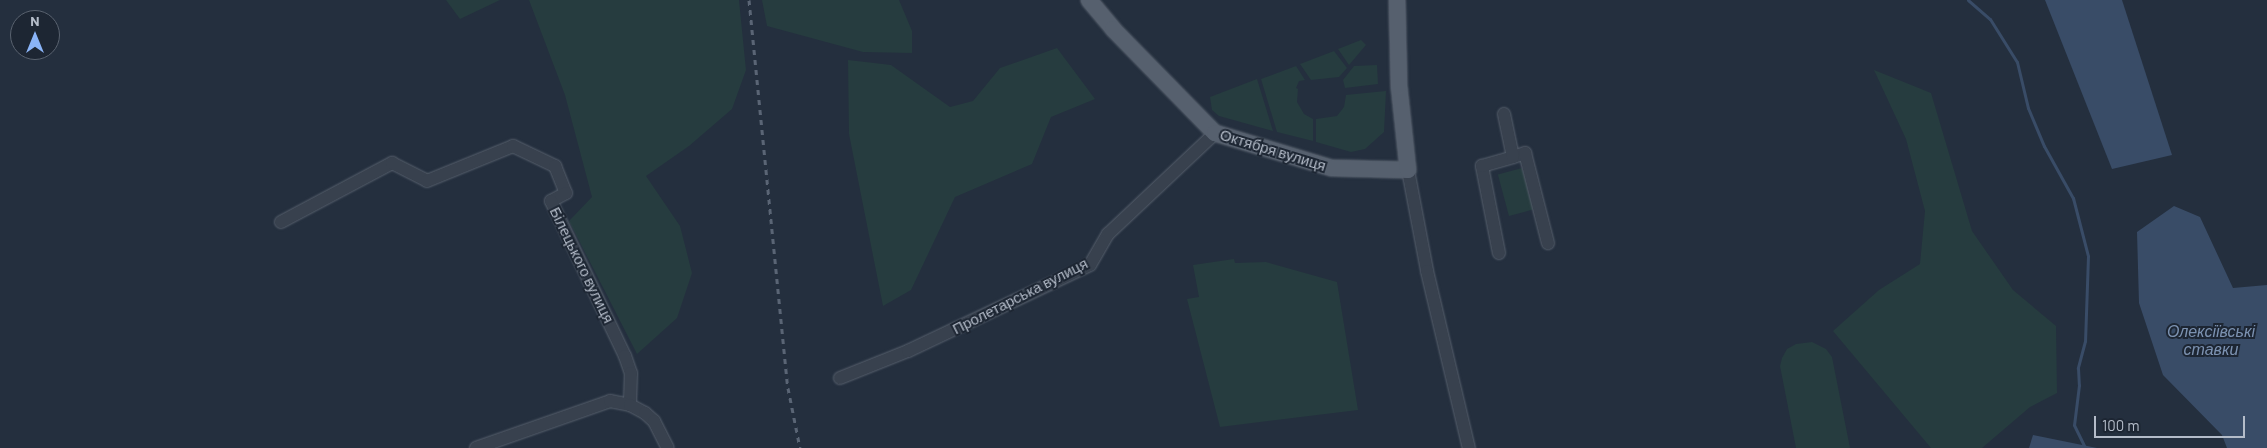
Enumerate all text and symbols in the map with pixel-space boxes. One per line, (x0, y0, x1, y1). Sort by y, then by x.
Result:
north arrow (10, 10, 60, 60)
text: N (30, 12, 40, 29)
street label: Октября вулиця (1218, 125, 1328, 175)
street label: Білецького вулиця (546, 204, 618, 326)
street label: Пролетарська вулиця (949, 254, 1091, 338)
water label: Олексіївські ставки (2167, 321, 2255, 359)
scale bar (2097, 406, 2248, 438)
text: 100 m (2102, 416, 2140, 434)

